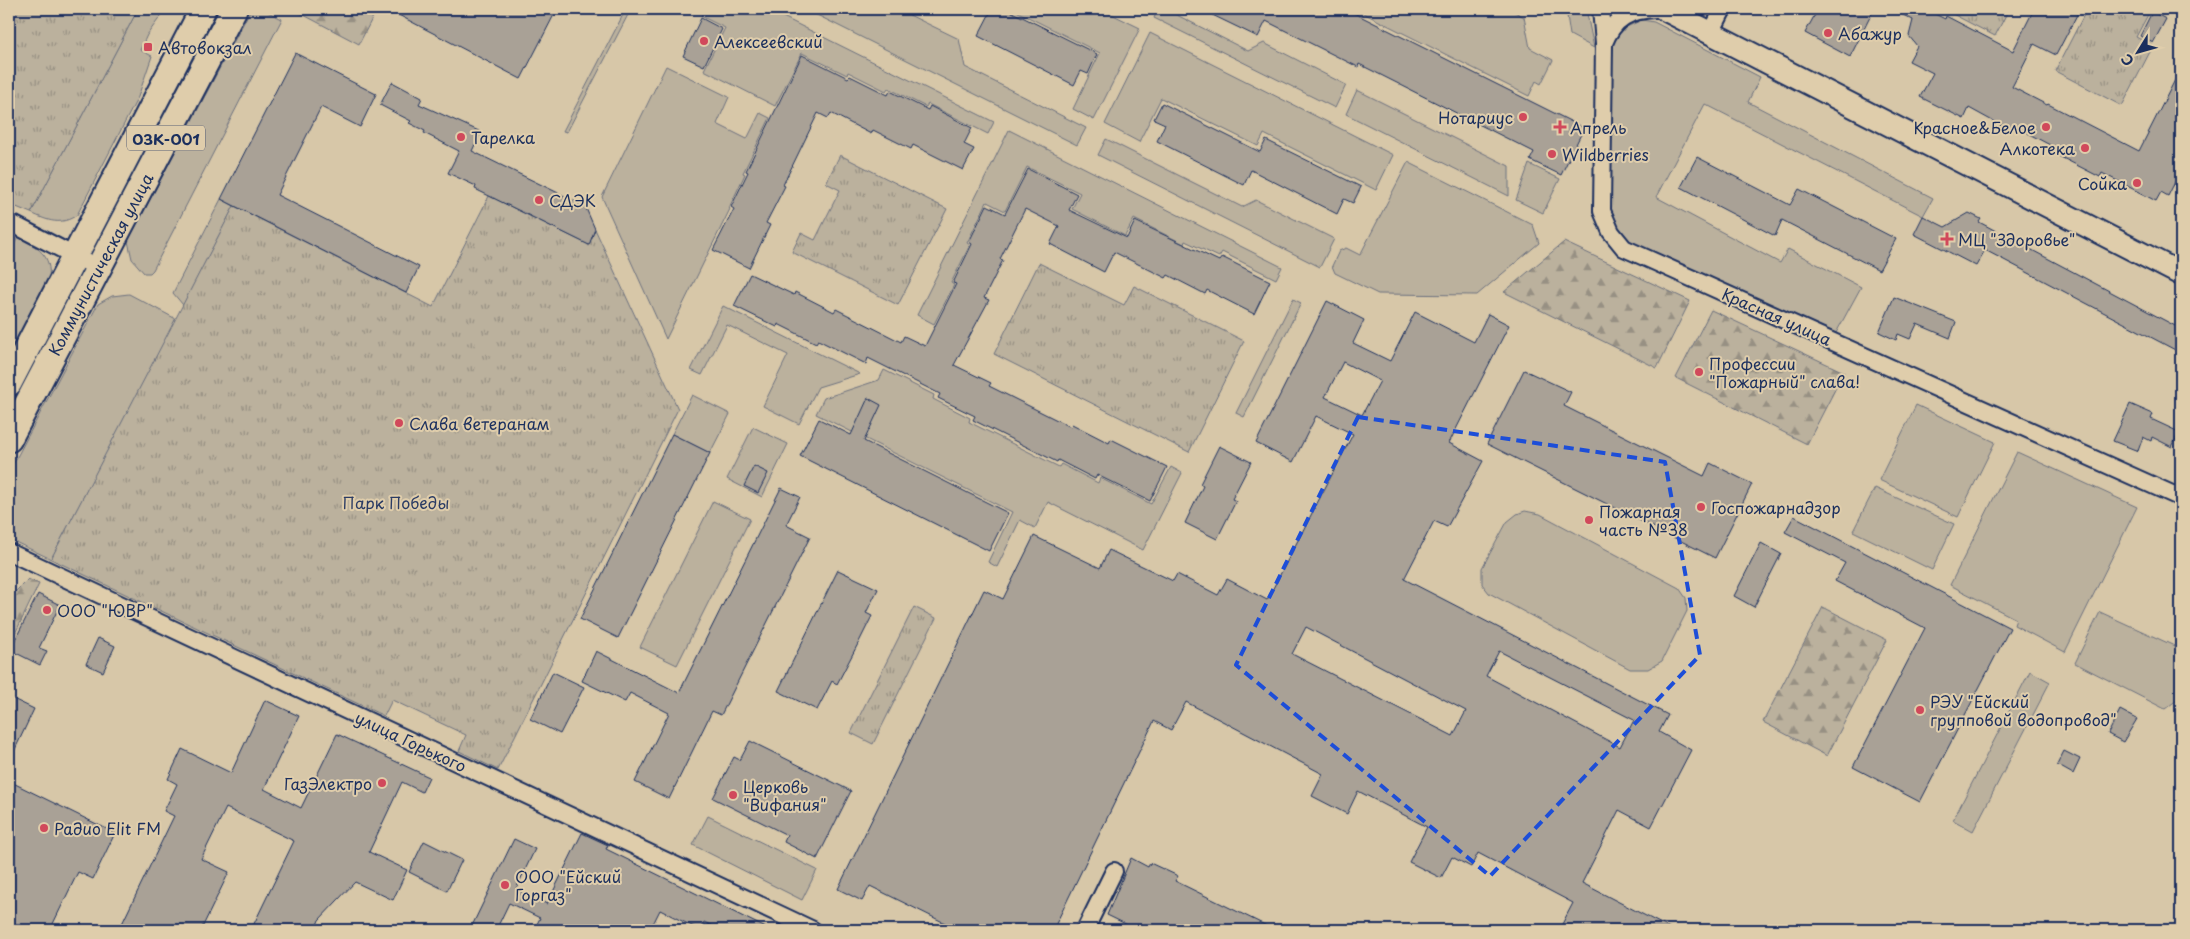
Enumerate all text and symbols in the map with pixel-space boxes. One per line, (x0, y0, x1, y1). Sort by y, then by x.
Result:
place label: Абажур (1838, 21, 1902, 45)
marker: Абажур (1822, 27, 1834, 39)
north arrow (2112, 28, 2162, 78)
place label: Алексеевский (714, 29, 823, 53)
place label: Автовокзал (158, 35, 252, 59)
marker: Алексеевский (698, 35, 710, 47)
marker: Автовокзал (142, 41, 154, 53)
text: С (2116, 50, 2139, 71)
place label: Нотариус (1438, 105, 1513, 129)
marker: Нотариус (1517, 111, 1529, 123)
place label: Апрель (1570, 115, 1626, 139)
place label: Красное&Белое (1914, 115, 2036, 139)
marker: Апрель (1554, 121, 1566, 133)
marker: Красное&Белое (2040, 121, 2052, 133)
place label: Тарелка (471, 125, 535, 149)
road number: 03К-001 (127, 126, 205, 150)
marker: Тарелка (455, 131, 467, 143)
place label: Алкотека (2000, 136, 2075, 160)
place label: Wildberries (1562, 142, 1649, 166)
marker: Алкотека (2079, 142, 2091, 154)
marker: Wildberries (1546, 148, 1558, 160)
street label: Коммунистическая улица (42, 169, 158, 359)
place label: Сойка (2078, 171, 2127, 195)
marker: Сойка (2131, 177, 2143, 189)
place label: СДЭК (549, 188, 596, 212)
marker: СДЭК (533, 194, 545, 206)
place label: МЦ "Здоровье" (1958, 227, 2075, 251)
marker: МЦ "Здоровье" (1940, 232, 1954, 246)
street label: Красная улица (1718, 281, 1836, 351)
place label: Профессии "Пожарный" слава! (1709, 351, 1860, 393)
marker: Профессии "Пожарный" слава! (1693, 366, 1705, 378)
place label: Слава ветеранам (409, 411, 550, 435)
marker: Слава ветеранам (393, 417, 405, 429)
park label: Парк Победы (343, 490, 449, 514)
place label: Госпожарнадзор (1711, 495, 1841, 519)
place label: Пожарная часть №38 (1599, 499, 1688, 541)
marker: Госпожарнадзор (1695, 501, 1707, 513)
marker: Пожарная часть №38 (1583, 514, 1595, 526)
place label: ООО "ЮВР" (57, 598, 153, 622)
marker: ООО "ЮВР" (41, 604, 53, 616)
place label: РЭУ "Ейский групповой водопровод" (1930, 689, 2117, 731)
marker: РЭУ "Ейский групповой водопровод" (1914, 704, 1926, 716)
street label: улица Горького (351, 705, 471, 777)
place label: ГазЭлектро (284, 771, 372, 795)
place label: Церковь "Вифания" (743, 774, 827, 816)
marker: ГазЭлектро (376, 777, 388, 789)
marker: Церковь "Вифания" (727, 789, 739, 801)
place label: Радио Elit FM (54, 816, 161, 840)
marker: Радио Elit FM (38, 822, 50, 834)
place label: ООО "Ейский Горгаз" (515, 864, 621, 906)
marker: ООО "Ейский Горгаз" (499, 879, 511, 891)

